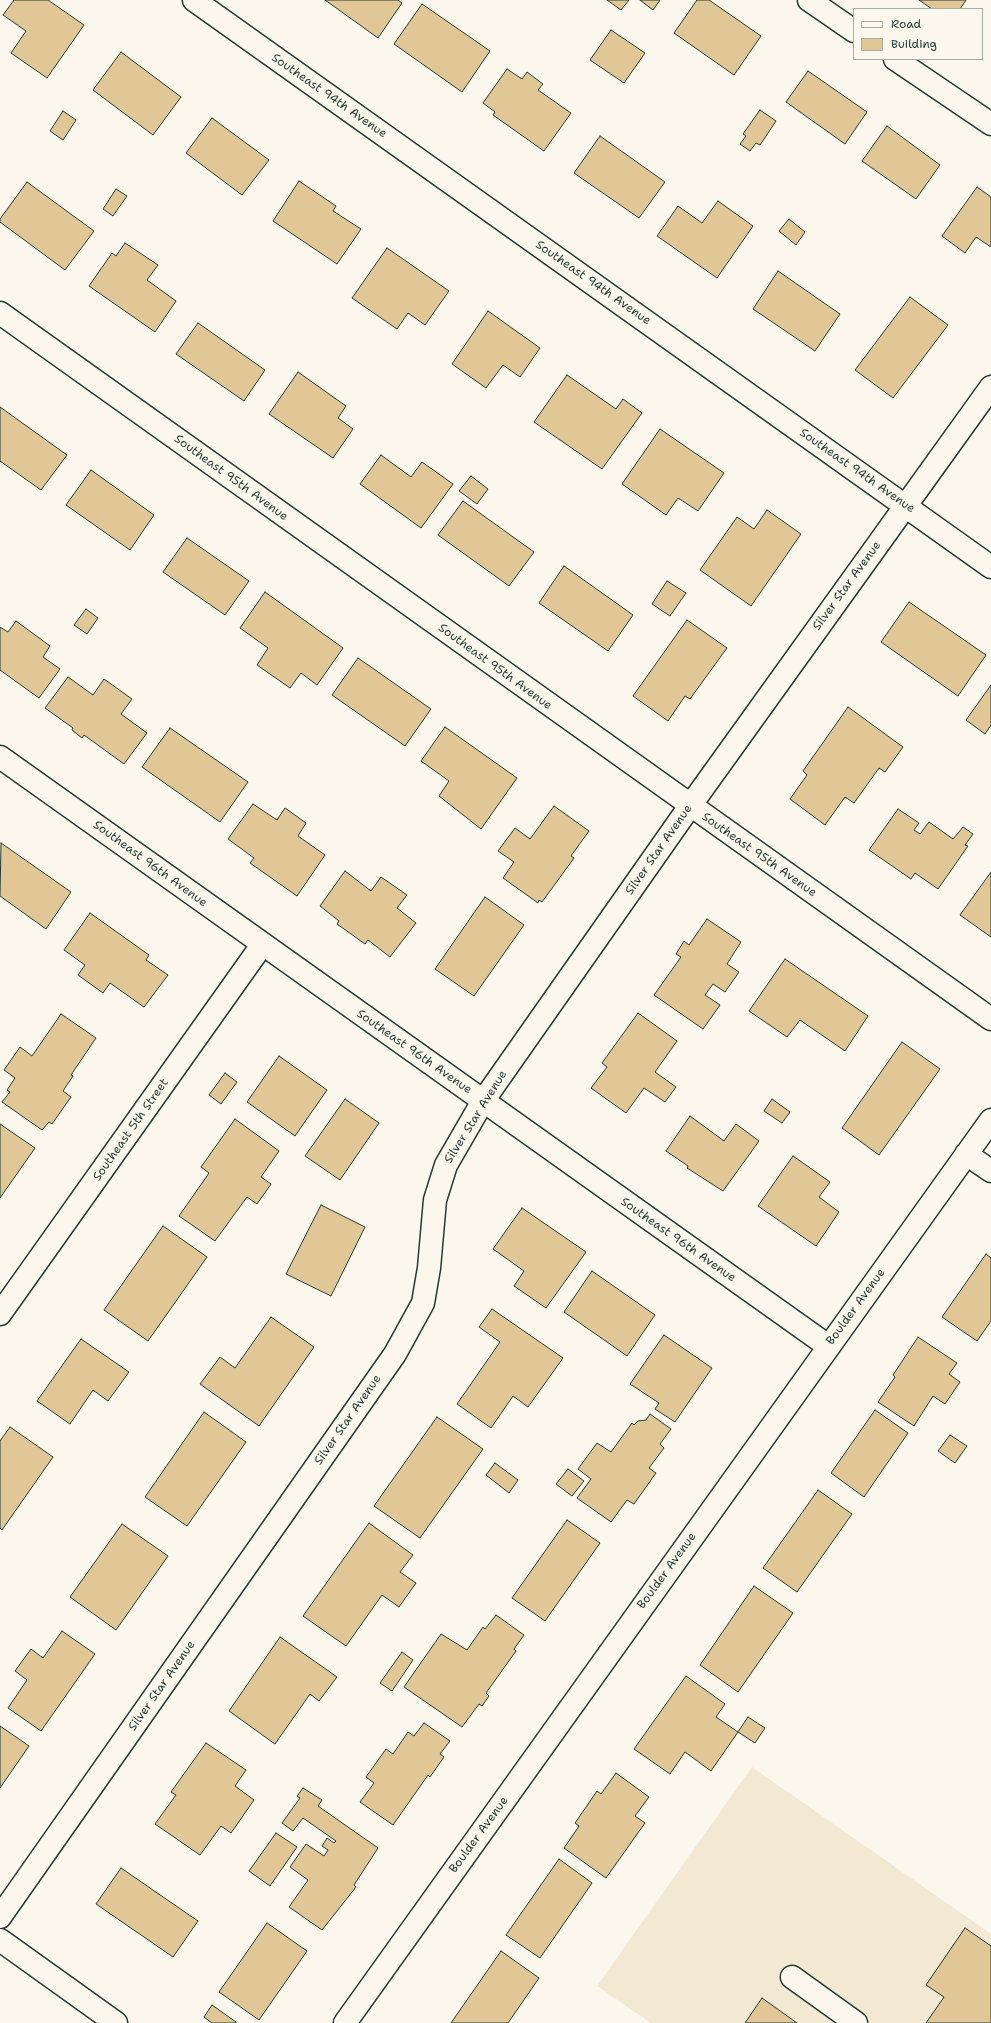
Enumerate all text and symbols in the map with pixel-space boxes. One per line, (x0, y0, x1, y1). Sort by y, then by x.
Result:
legend (853, 8, 983, 60)
text: Road (891, 16, 921, 32)
text: Building (891, 36, 937, 52)
street label: Southeast 94th Avenue (269, 51, 389, 141)
street label: Southeast 94th Avenue (533, 238, 653, 328)
street label: Southeast 94th Avenue (797, 426, 917, 516)
street label: Southeast 95th Avenue (171, 432, 291, 524)
street label: Silver Star Avenue (810, 539, 884, 633)
street label: Southeast 95th Avenue (435, 621, 555, 713)
street label: Silver Star Avenue (622, 802, 696, 898)
street label: Southeast 95th Avenue (699, 810, 819, 900)
street label: Southeast 96th Avenue (90, 818, 210, 910)
street label: Southeast 96th Avenue (354, 1007, 474, 1097)
street label: Silver Star Avenue (442, 1068, 510, 1166)
street label: Southeast 5th Street (90, 1076, 172, 1184)
street label: Southeast 96th Avenue (618, 1195, 738, 1285)
street label: Boulder Avenue (823, 1266, 889, 1348)
street label: Silver Star Avenue (311, 1372, 385, 1468)
street label: Boulder Avenue (634, 1530, 700, 1612)
street label: Silver Star Avenue (125, 1638, 199, 1734)
street label: Boulder Avenue (446, 1794, 512, 1876)

